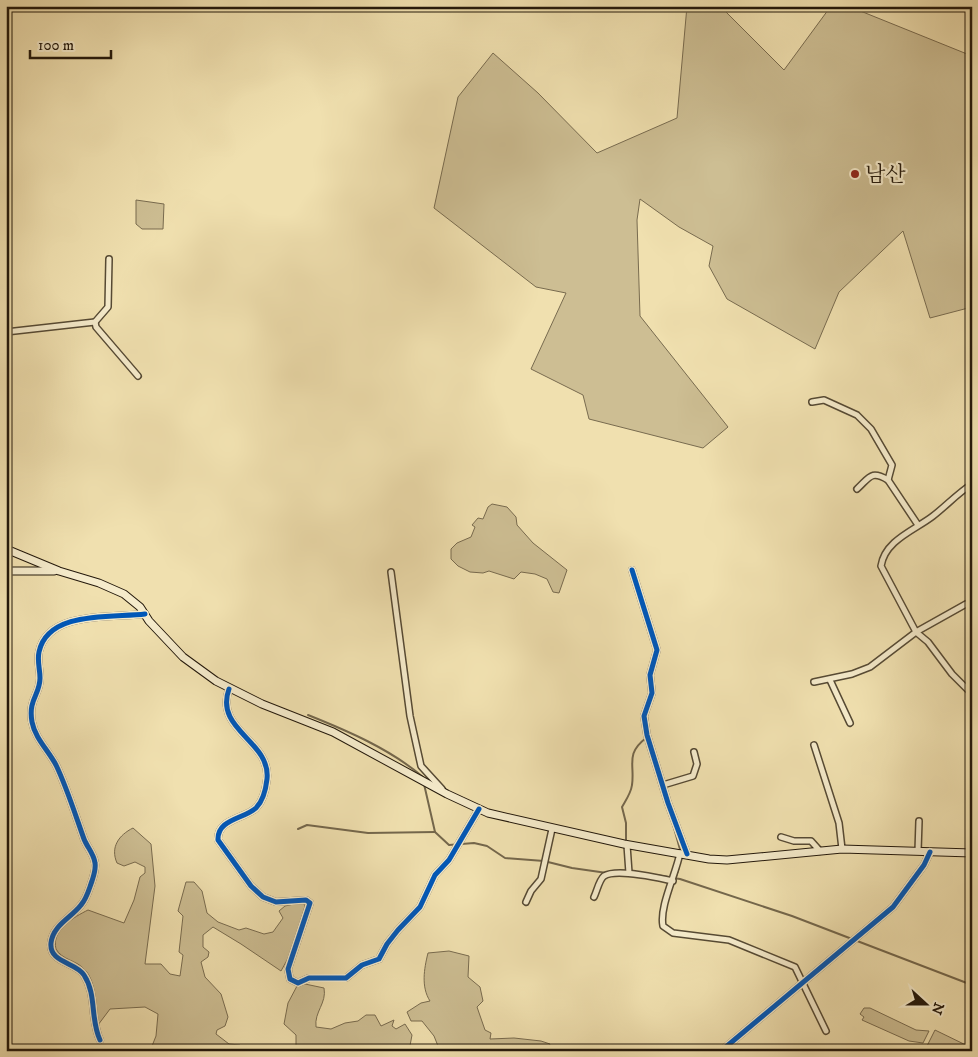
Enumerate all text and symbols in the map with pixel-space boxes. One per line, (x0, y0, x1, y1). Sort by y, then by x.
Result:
scale bar (30, 28, 111, 60)
text: 100 m (38, 36, 74, 55)
place label: 남산 (865, 162, 906, 188)
marker: 남산 (849, 168, 861, 180)
north arrow (900, 980, 950, 1030)
text: N (927, 1000, 948, 1017)

